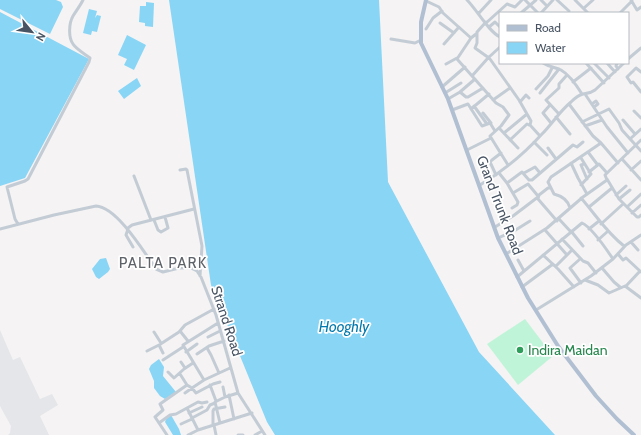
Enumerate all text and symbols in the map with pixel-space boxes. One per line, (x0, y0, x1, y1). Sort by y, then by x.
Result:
north arrow (12, 12, 52, 52)
legend (499, 12, 629, 64)
text: Road (535, 20, 561, 35)
text: N (33, 30, 49, 44)
text: Water (535, 40, 566, 55)
street label: Grand Trunk Road (473, 153, 527, 257)
district label: PALTA PARK (119, 254, 207, 272)
street label: Strand Road (207, 284, 247, 358)
water label: Hooghly (319, 318, 370, 336)
place label: Indira Maidan (528, 341, 608, 359)
marker: Indira Maidan (515, 345, 525, 355)

